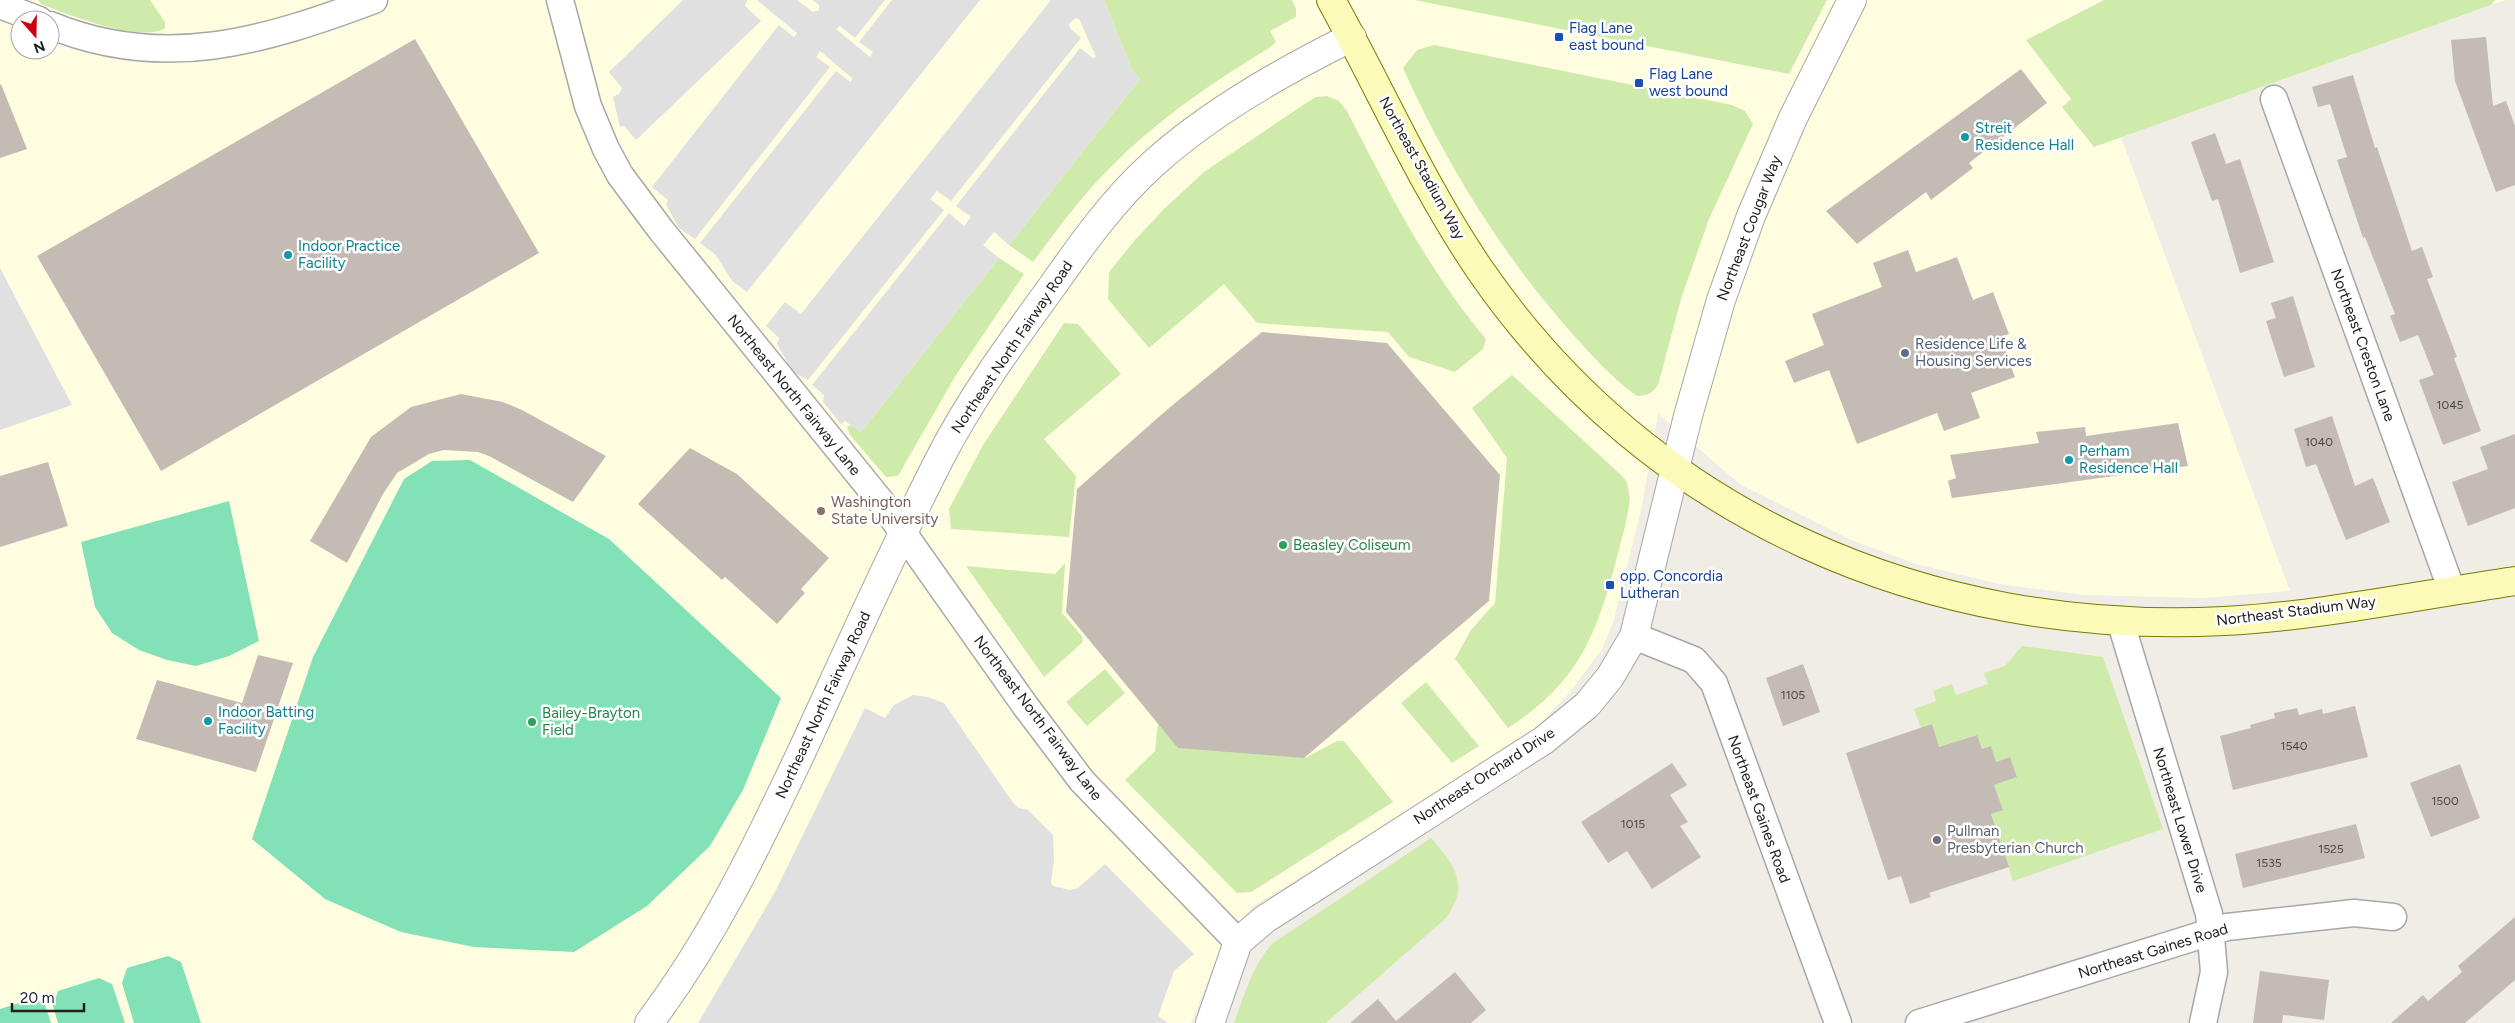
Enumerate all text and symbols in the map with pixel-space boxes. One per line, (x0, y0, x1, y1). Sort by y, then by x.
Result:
north arrow (10, 10, 60, 60)
place label: Flag Lane east bound (1569, 19, 1644, 54)
marker: Flag Lane east bound (1553, 31, 1565, 43)
text: N (31, 37, 47, 57)
place label: Flag Lane west bound (1649, 65, 1728, 100)
marker: Flag Lane west bound (1633, 77, 1645, 89)
street label: Northeast Stadium Way (1375, 93, 1469, 243)
place label: Streit Residence Hall (1975, 119, 2074, 154)
marker: Streit Residence Hall (1959, 131, 1971, 143)
street label: Northeast Cougar Way (1713, 153, 1785, 303)
place label: Indoor Practice Facility (298, 237, 400, 272)
marker: Indoor Practice Facility (282, 249, 294, 261)
street label: Northeast North Fairway Road (947, 257, 1077, 437)
street label: Northeast Creston Lane (2327, 266, 2399, 424)
street label: Northeast North Fairway Lane (724, 311, 864, 479)
place label: Residence Life & Housing Services (1915, 335, 2032, 370)
marker: Residence Life & Housing Services (1899, 347, 1911, 359)
house number: 1045 (2436, 398, 2464, 412)
house number: 1040 (2305, 435, 2333, 449)
place label: Perham Residence Hall (2079, 442, 2178, 477)
marker: Perham Residence Hall (2063, 454, 2075, 466)
place label: Washington State University (831, 493, 939, 528)
marker: Washington State University (815, 505, 827, 517)
place label: Beasley Coliseum (1293, 536, 1411, 554)
marker: Beasley Coliseum (1277, 539, 1289, 551)
place label: opp. Concordia Lutheran (1620, 567, 1723, 602)
marker: opp. Concordia Lutheran (1604, 579, 1616, 591)
street label: Northeast Stadium Way (2215, 592, 2377, 630)
street label: Northeast North Fairway Road (772, 609, 874, 801)
street label: Northeast North Fairway Lane (970, 632, 1106, 804)
house number: 1105 (1781, 688, 1805, 702)
place label: Indoor Batting Facility (218, 703, 314, 738)
place label: Bailey-Brayton Field (542, 704, 640, 739)
marker: Indoor Batting Facility (202, 715, 214, 727)
marker: Bailey-Brayton Field (526, 716, 538, 728)
street label: Northeast Orchard Drive (1410, 724, 1558, 828)
street label: Northeast Gaines Road (1724, 733, 1794, 885)
house number: 1540 (2280, 739, 2308, 753)
street label: Northeast Lower Drive (2149, 745, 2211, 895)
house number: 1500 (2431, 794, 2459, 808)
house number: 1015 (1621, 817, 1645, 831)
place label: Pullman Presbyterian Church (1947, 822, 2084, 857)
marker: Pullman Presbyterian Church (1931, 834, 1943, 846)
house number: 1525 (2318, 842, 2344, 856)
house number: 1535 (2256, 856, 2282, 870)
street label: Northeast Gaines Road (2076, 920, 2230, 982)
scale bar (12, 980, 85, 1012)
text: 20 m (20, 989, 54, 1007)

